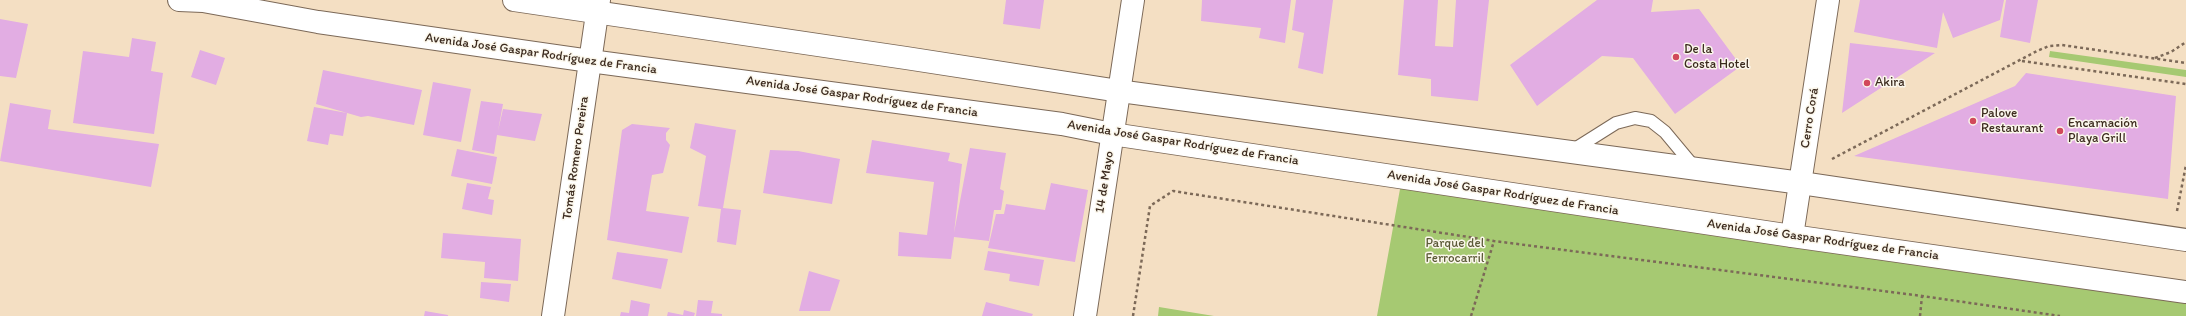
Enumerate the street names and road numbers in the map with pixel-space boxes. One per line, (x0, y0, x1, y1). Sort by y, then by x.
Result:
street label: Avenida José Gaspar Rodríguez de Francia (424, 30, 658, 78)
street label: Avenida José Gaspar Rodríguez de Francia (745, 73, 979, 121)
street label: Cerro Corá (1798, 87, 1822, 149)
street label: Tomás Romero Pereira (560, 95, 592, 221)
street label: Avenida José Gaspar Rodríguez de Francia (1066, 117, 1300, 169)
street label: 14 de Mayo (1092, 150, 1118, 214)
street label: Avenida José Gaspar Rodríguez de Francia (1386, 167, 1620, 219)
street label: Avenida José Gaspar Rodríguez de Francia (1706, 216, 1940, 264)

